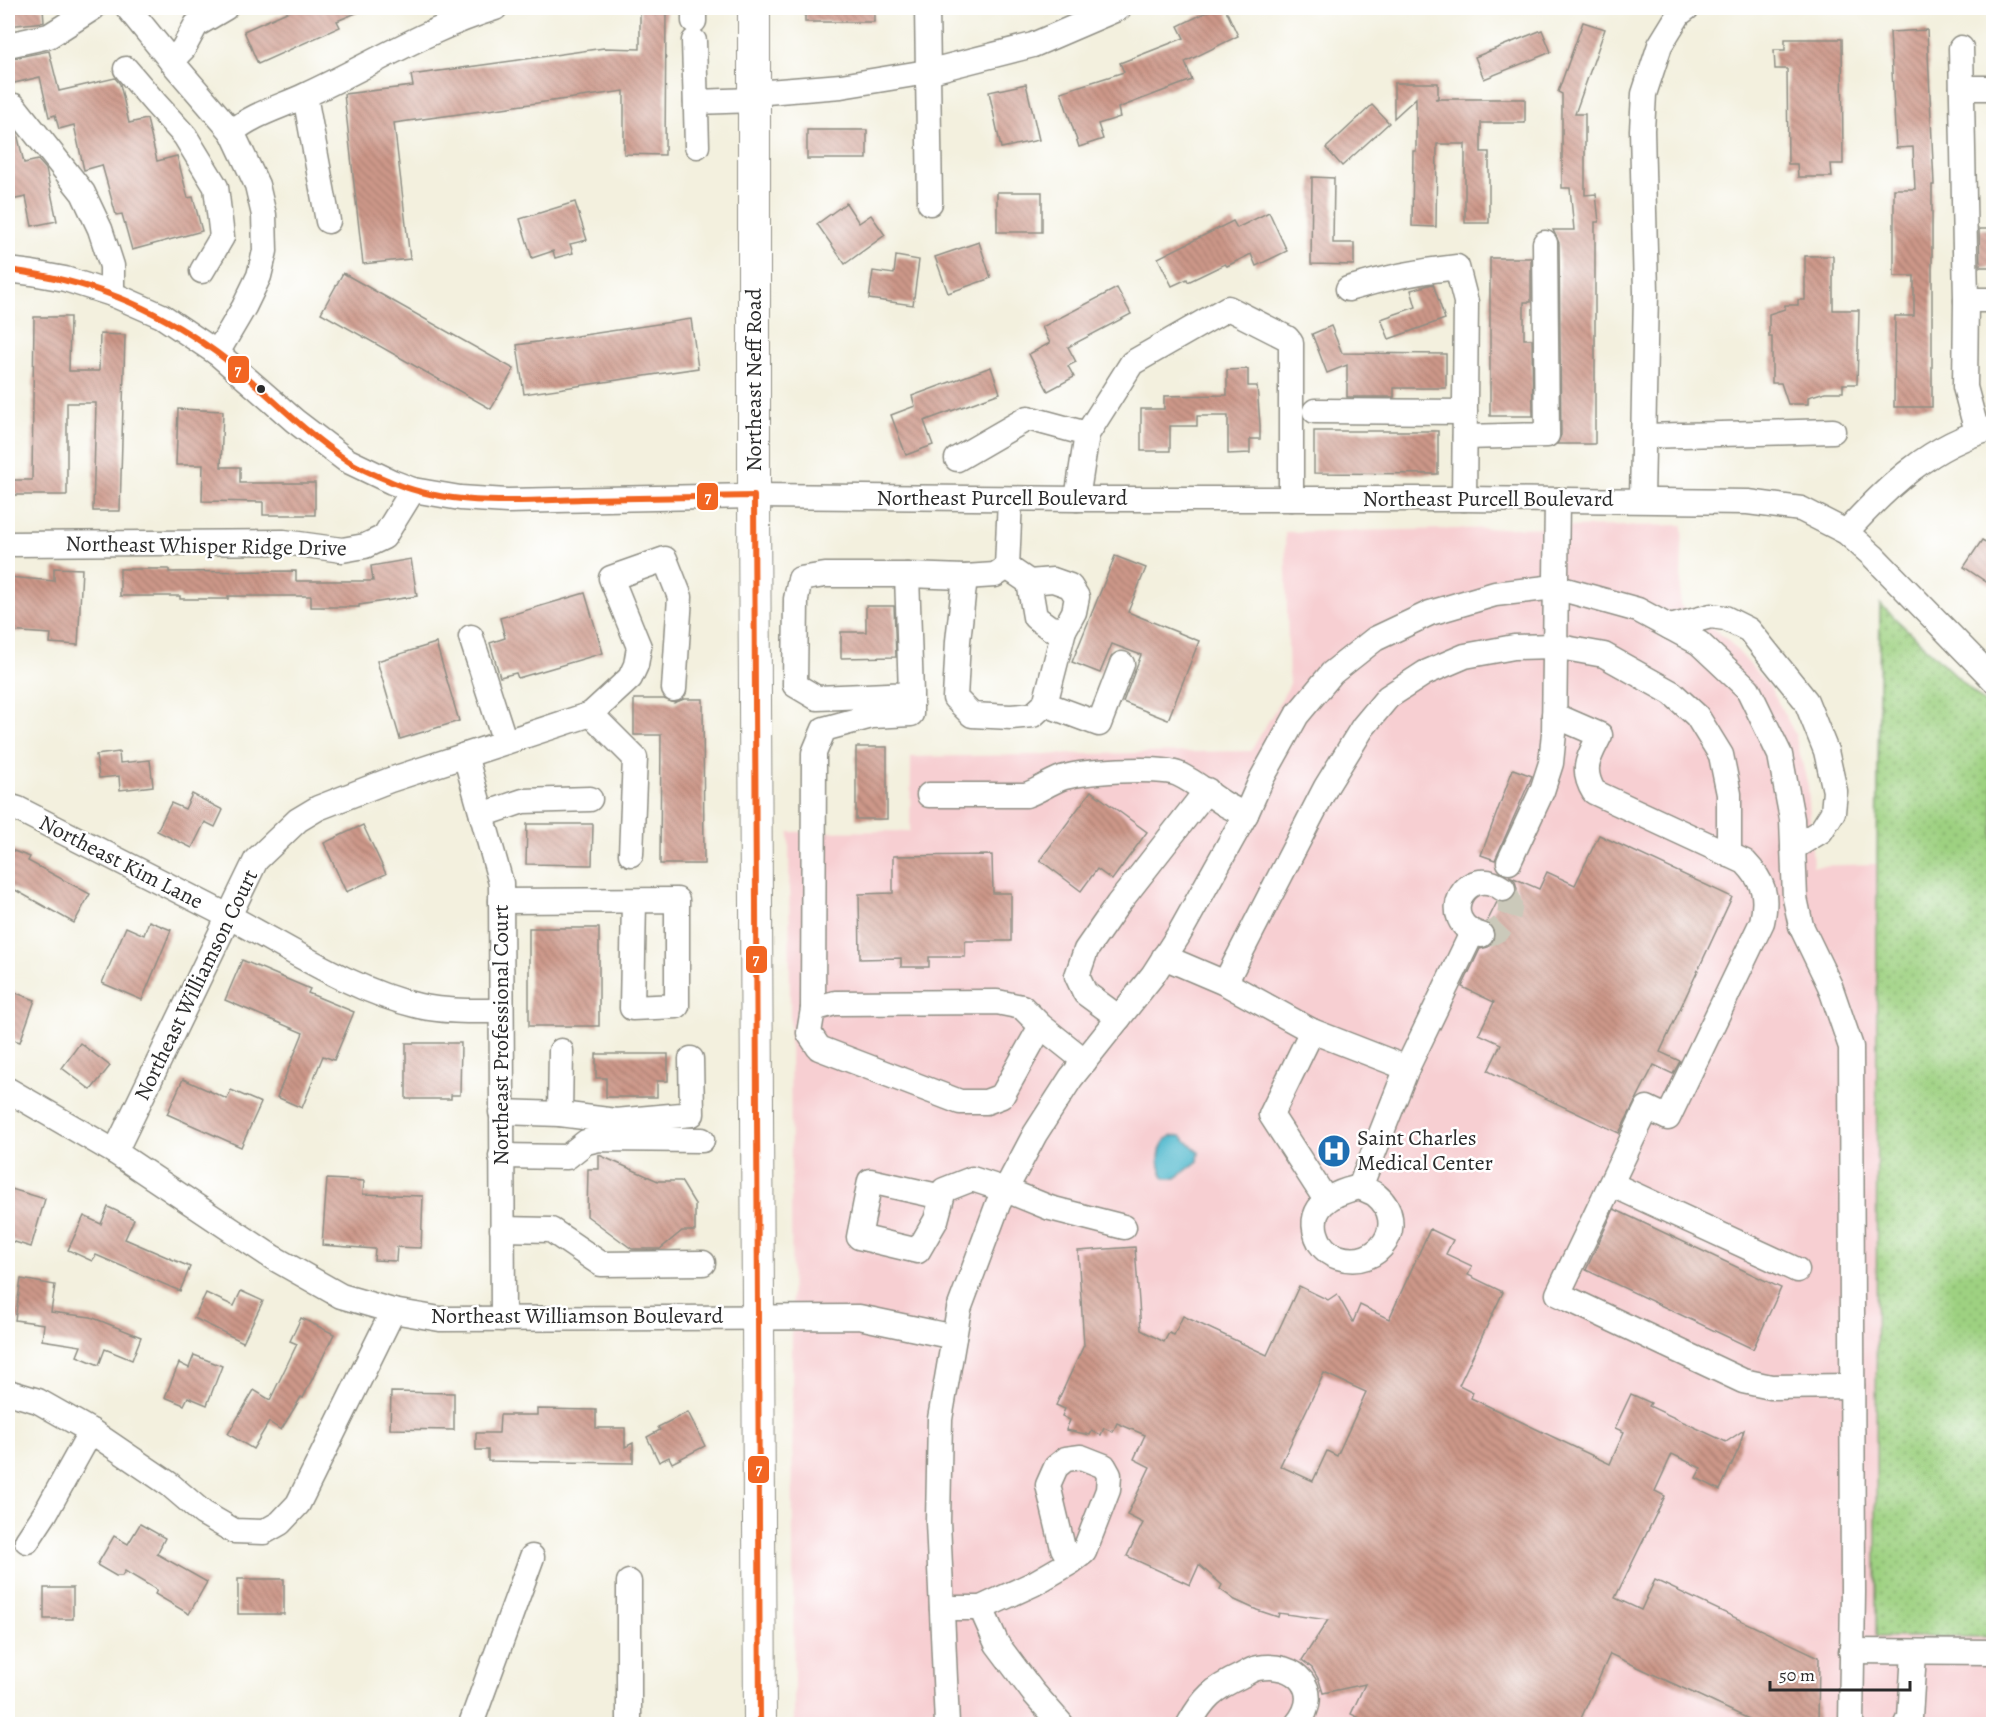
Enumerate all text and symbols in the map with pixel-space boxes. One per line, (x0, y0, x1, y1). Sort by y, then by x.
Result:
street label: Northeast Neff Road (739, 288, 769, 472)
line badge: 7 (227, 355, 250, 384)
text: 7 (235, 360, 242, 382)
unlabelled marker (255, 383, 267, 395)
line badge: 7 (696, 482, 719, 511)
street label: Northeast Purcell Boulevard (876, 483, 1128, 513)
street label: Northeast Purcell Boulevard (1362, 484, 1614, 514)
text: 7 (705, 487, 712, 509)
street label: Northeast Whisper Ridge Drive (65, 529, 347, 563)
street label: Northeast Kim Lane (34, 808, 208, 916)
street label: Northeast Williamson Court (127, 864, 265, 1106)
street label: Northeast Professional Court (486, 905, 516, 1165)
line badge: 7 (745, 945, 768, 974)
text: 7 (753, 949, 760, 971)
place label: Saint Charles Medical Center (1357, 1123, 1493, 1178)
hospital icon: Saint Charles Medical Center (1316, 1133, 1352, 1169)
street label: Northeast Williamson Boulevard (431, 1301, 723, 1331)
line badge: 7 (747, 1455, 770, 1484)
text: 7 (756, 1459, 763, 1481)
scale bar (1770, 1654, 1910, 1692)
text: 50 m (1779, 1663, 1815, 1687)

